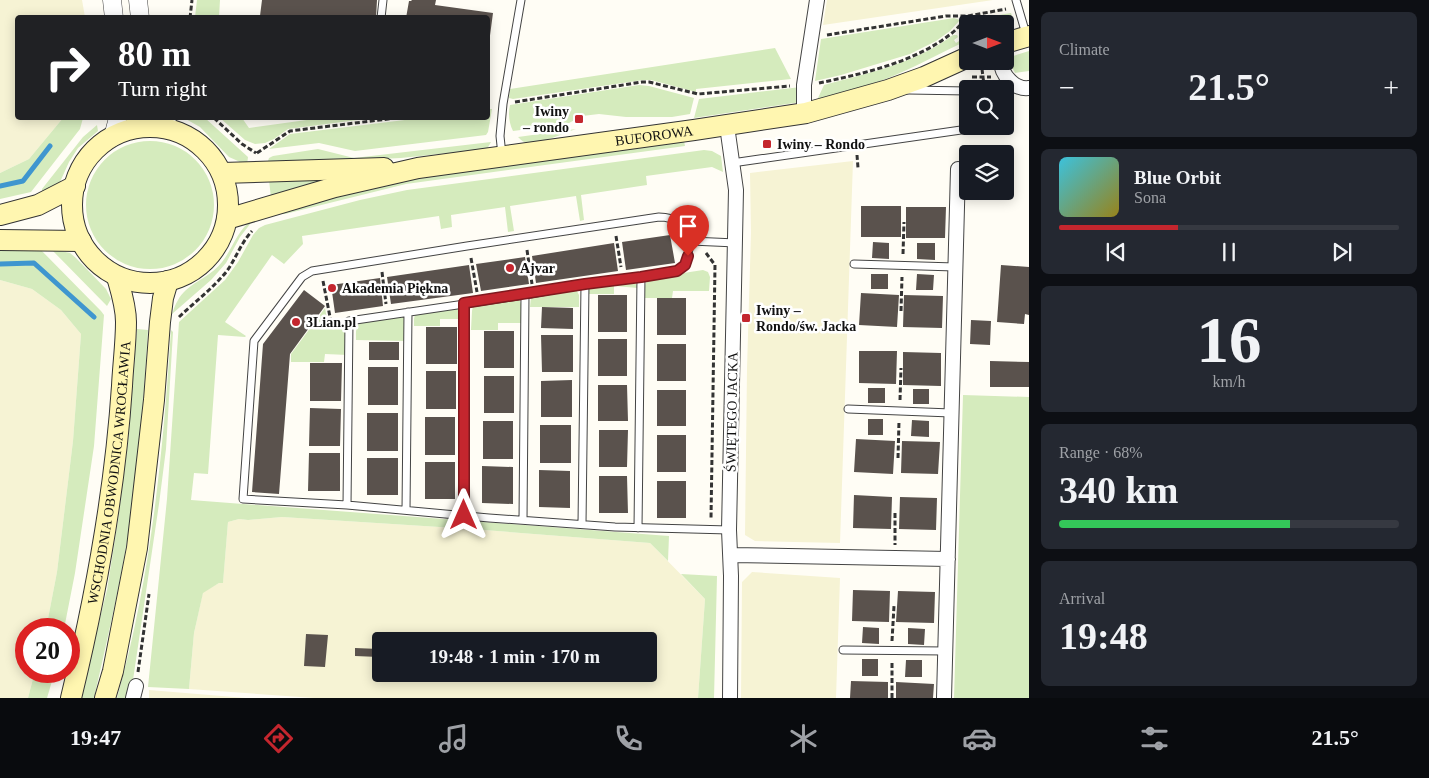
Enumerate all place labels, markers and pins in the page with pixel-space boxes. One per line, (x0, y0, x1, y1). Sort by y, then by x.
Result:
place label: Iwiny – rondo (522, 104, 569, 135)
marker: Iwiny – rondo (573, 113, 585, 125)
place label: Iwiny – Rondo (777, 137, 865, 152)
marker: Iwiny – Rondo (761, 138, 773, 150)
pin (667, 205, 709, 256)
place label: Ajvar (520, 261, 555, 276)
marker: Ajvar (504, 262, 516, 274)
place label: Akademia Piękna (342, 281, 448, 296)
marker: Akademia Piękna (326, 282, 338, 294)
place label: Iwiny – Rondo/św. Jacka (756, 303, 856, 334)
marker: Iwiny – Rondo/św. Jacka (740, 312, 752, 324)
place label: 3Lian.pl (306, 315, 356, 330)
marker: 3Lian.pl (290, 316, 302, 328)

